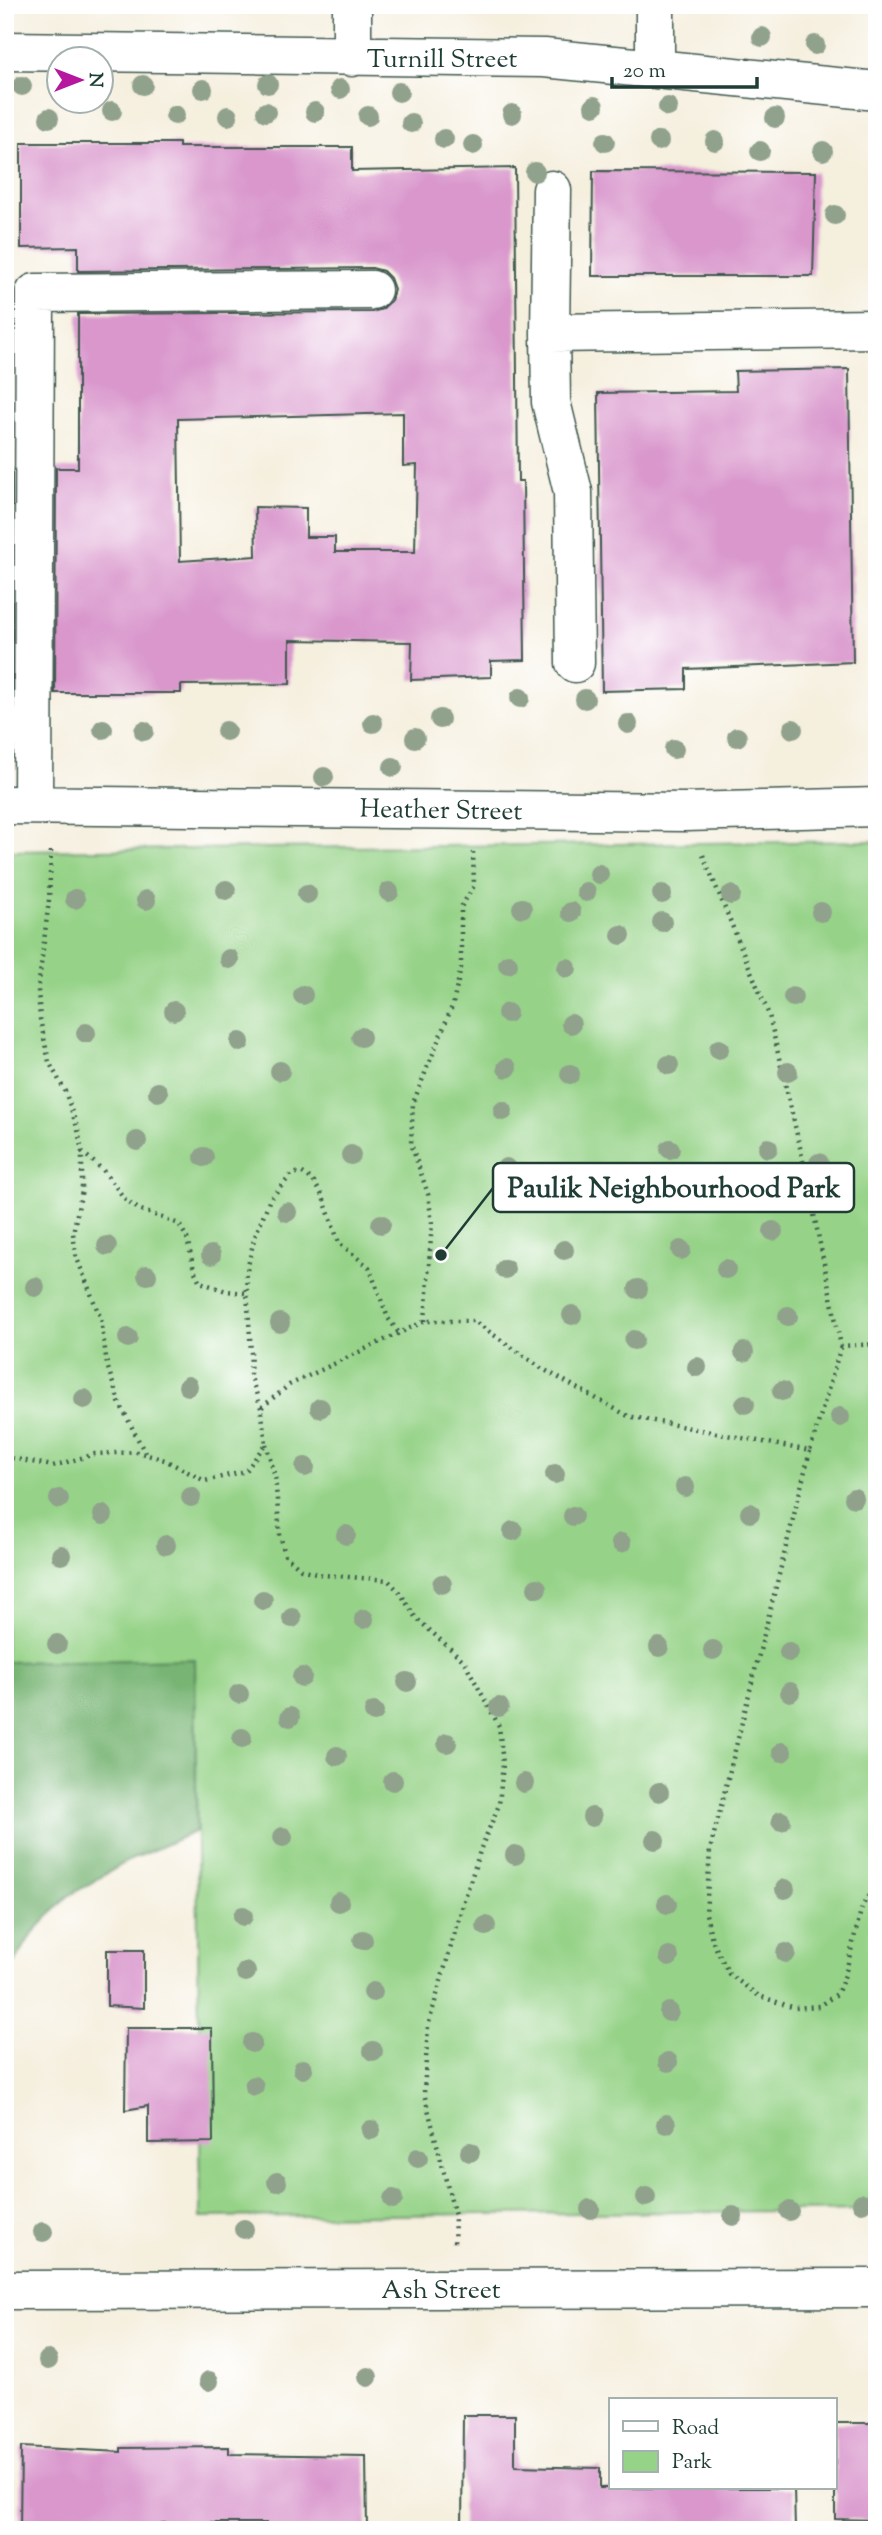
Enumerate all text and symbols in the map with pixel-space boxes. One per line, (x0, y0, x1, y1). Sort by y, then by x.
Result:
street label: Turnill Street (367, 42, 517, 79)
north arrow (46, 46, 116, 116)
scale bar (612, 46, 758, 90)
text: 20 m (623, 57, 666, 87)
text: N (81, 72, 108, 88)
street label: Heather Street (359, 792, 523, 831)
callout: Paulik Neighbourhood Park (493, 1163, 854, 1212)
text: Paulik Neighbourhood Park (508, 1170, 841, 1210)
street label: Ash Street (381, 2273, 501, 2310)
legend (609, 2398, 836, 2490)
text: Road (672, 2414, 719, 2444)
text: Park (672, 2448, 713, 2478)

